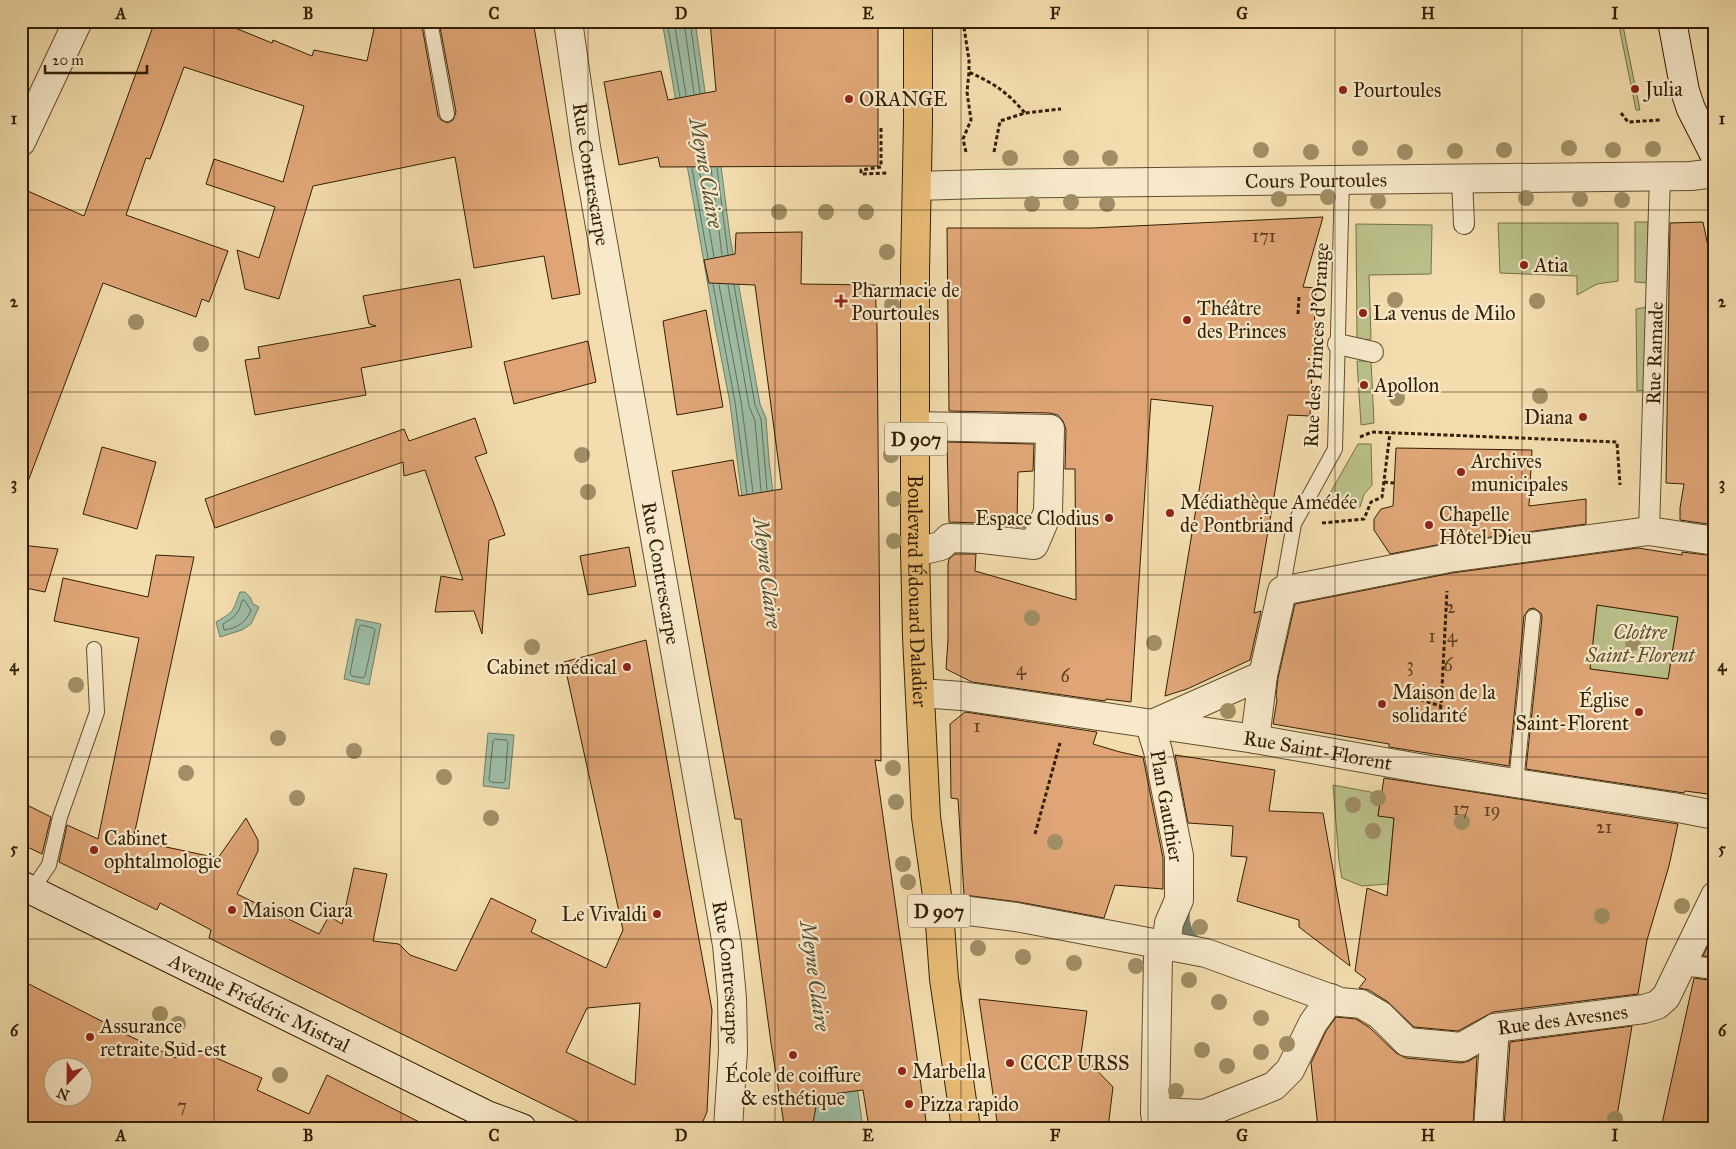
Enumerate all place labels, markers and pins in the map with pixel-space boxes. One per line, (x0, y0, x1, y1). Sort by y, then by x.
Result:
place label: Julia (1643, 77, 1683, 102)
place label: Pourtoules (1353, 78, 1441, 102)
marker: Julia (1629, 83, 1641, 95)
marker: Pourtoules (1337, 84, 1349, 96)
place label: ORANGE (859, 87, 947, 111)
marker: ORANGE (843, 93, 855, 105)
place label: Atia (1533, 253, 1569, 277)
marker: Atia (1518, 259, 1530, 271)
place label: Pharmacie de Pourtoules (851, 278, 960, 325)
marker: Pharmacie de Pourtoules (835, 295, 847, 307)
place label: Théâtre des Princes (1197, 296, 1286, 343)
place label: La venus de Milo (1373, 301, 1516, 325)
marker: La venus de Milo (1357, 307, 1369, 319)
marker: Théâtre des Princes (1181, 314, 1193, 326)
place label: Apollon (1373, 373, 1440, 397)
marker: Apollon (1358, 379, 1370, 391)
place label: Diana (1524, 405, 1574, 429)
marker: Diana (1577, 411, 1589, 423)
place label: Archives municipales (1470, 449, 1568, 496)
marker: Archives municipales (1455, 466, 1467, 478)
place label: Médiathèque Amédée de Pontbriand (1180, 490, 1357, 537)
place label: Chapelle Hôtel Dieu (1439, 502, 1532, 549)
place label: Espace Clodius (975, 506, 1099, 530)
marker: Médiathèque Amédée de Pontbriand (1164, 507, 1176, 519)
marker: Espace Clodius (1103, 512, 1115, 524)
marker: Chapelle Hôtel Dieu (1423, 519, 1435, 531)
place label: Cabinet médical (486, 655, 618, 679)
marker: Cabinet médical (621, 661, 633, 673)
place label: Maison de la solidarité (1392, 680, 1496, 727)
place label: Église Saint-Florent (1515, 686, 1629, 735)
marker: Maison de la solidarité (1376, 698, 1388, 710)
marker: Église Saint-Florent (1633, 706, 1645, 718)
place label: Cabinet ophtalmologie (104, 826, 222, 874)
marker: Cabinet ophtalmologie (88, 844, 100, 856)
place label: Maison Ciara (242, 898, 353, 922)
place label: Le Vivaldi (562, 902, 648, 926)
marker: Maison Ciara (226, 904, 238, 916)
marker: Le Vivaldi (651, 908, 663, 920)
place label: Assurance retraite Sud-est (99, 1014, 227, 1061)
marker: Assurance retraite Sud-est (84, 1031, 96, 1043)
marker: École de coiffure & esthétique (787, 1049, 799, 1061)
place label: CCCP URSS (1020, 1051, 1130, 1075)
marker: CCCP URSS (1004, 1057, 1016, 1069)
place label: Marbella (912, 1059, 986, 1083)
place label: École de coiffure & esthétique (725, 1061, 861, 1111)
marker: Marbella (896, 1065, 908, 1077)
place label: Pizza rapido (919, 1092, 1019, 1116)
marker: Pizza rapido (903, 1098, 915, 1110)

